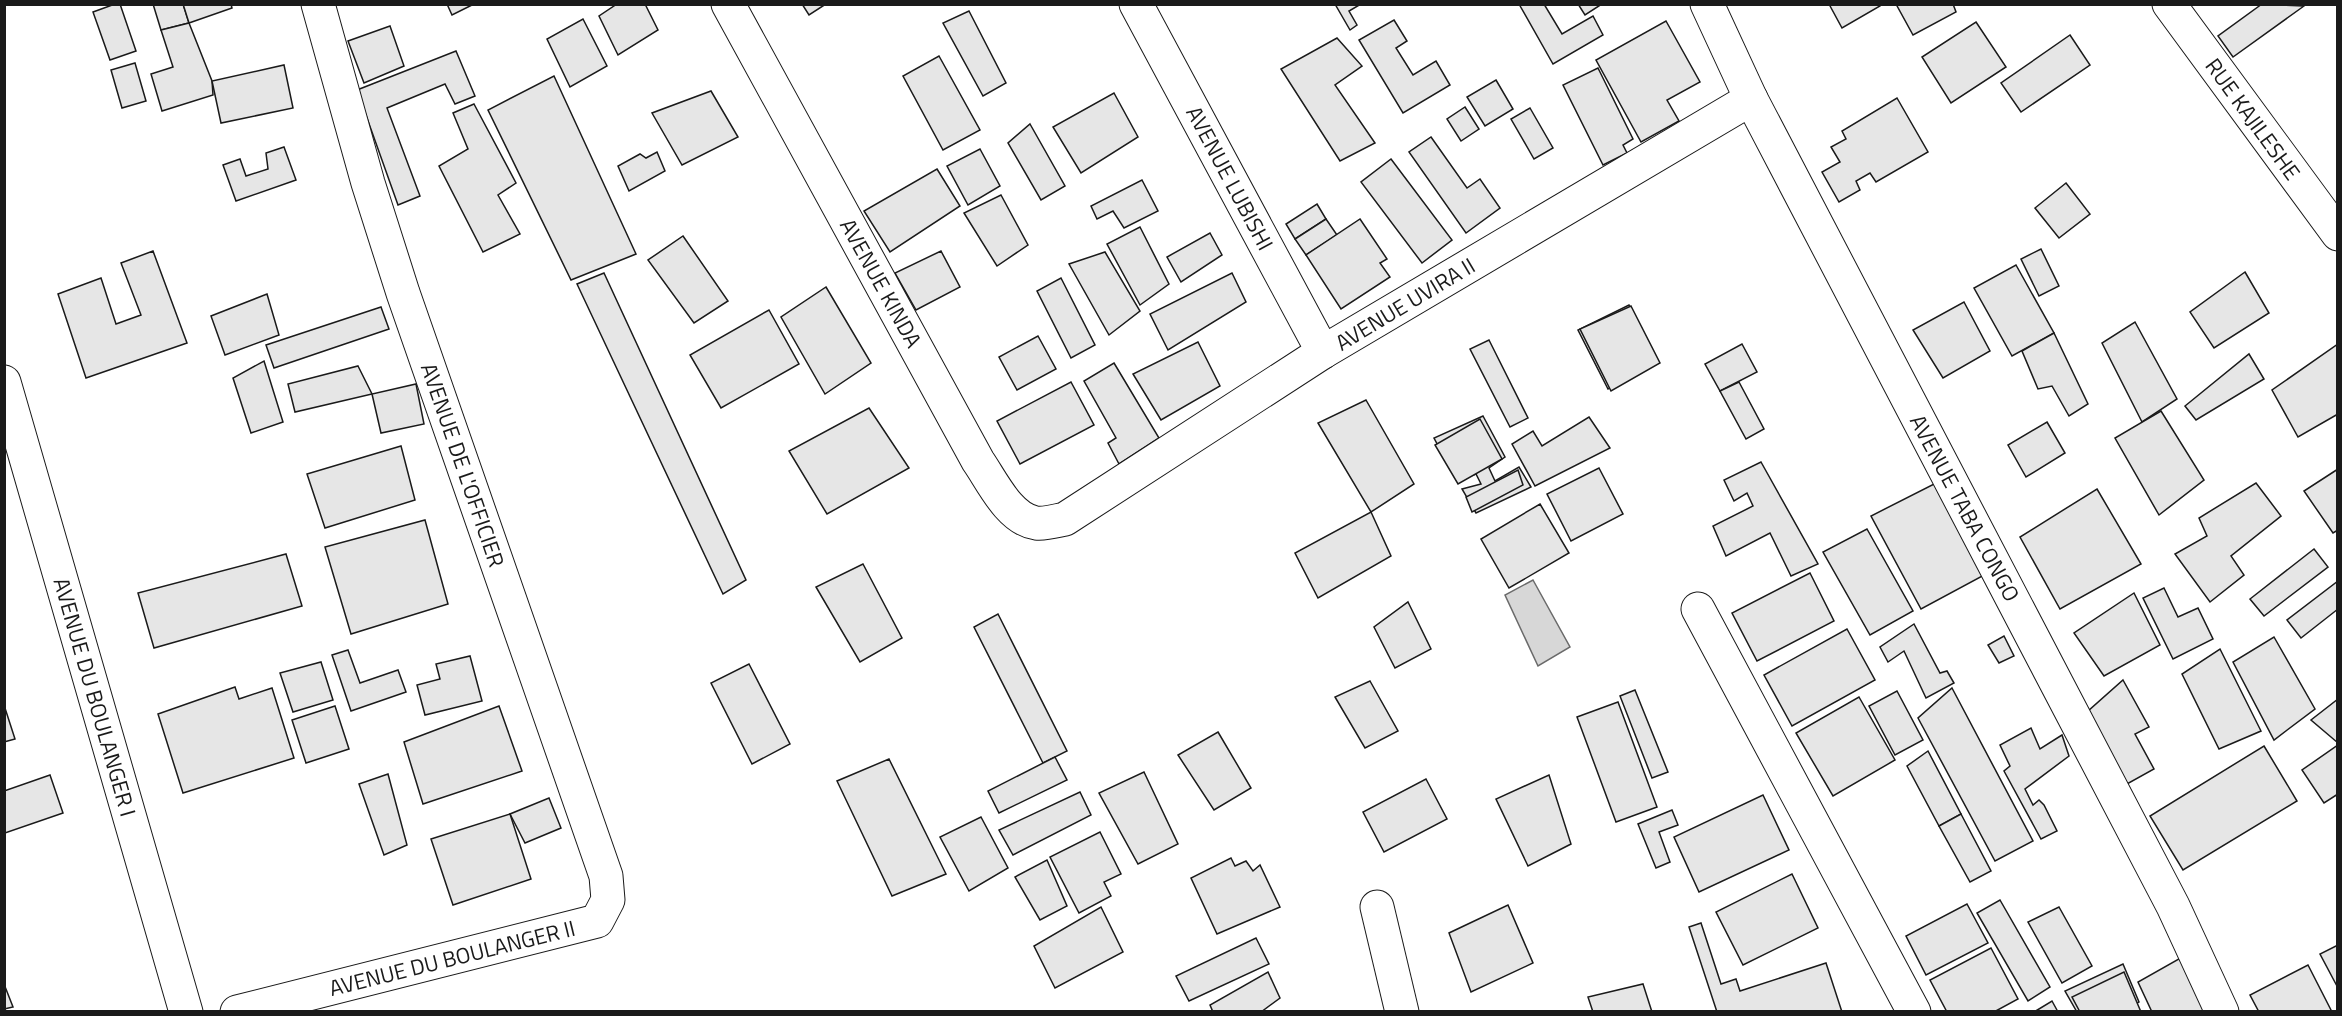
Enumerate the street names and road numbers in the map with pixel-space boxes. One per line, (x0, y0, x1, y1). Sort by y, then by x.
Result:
street label: RUE KAJILESHE (2197, 51, 2309, 187)
street label: AVENUE LUBISHI (1178, 100, 1282, 256)
street label: AVENUE KINDA (831, 212, 931, 354)
street label: AVENUE UVIRA II (1328, 249, 1482, 359)
street label: AVENUE DE L'OFFICIER (412, 358, 514, 572)
street label: AVENUE TABA CONGO (1901, 408, 2029, 608)
street label: AVENUE DU BOULANGER I (45, 574, 145, 820)
street label: AVENUE DU BOULANGER II (325, 911, 579, 1005)

